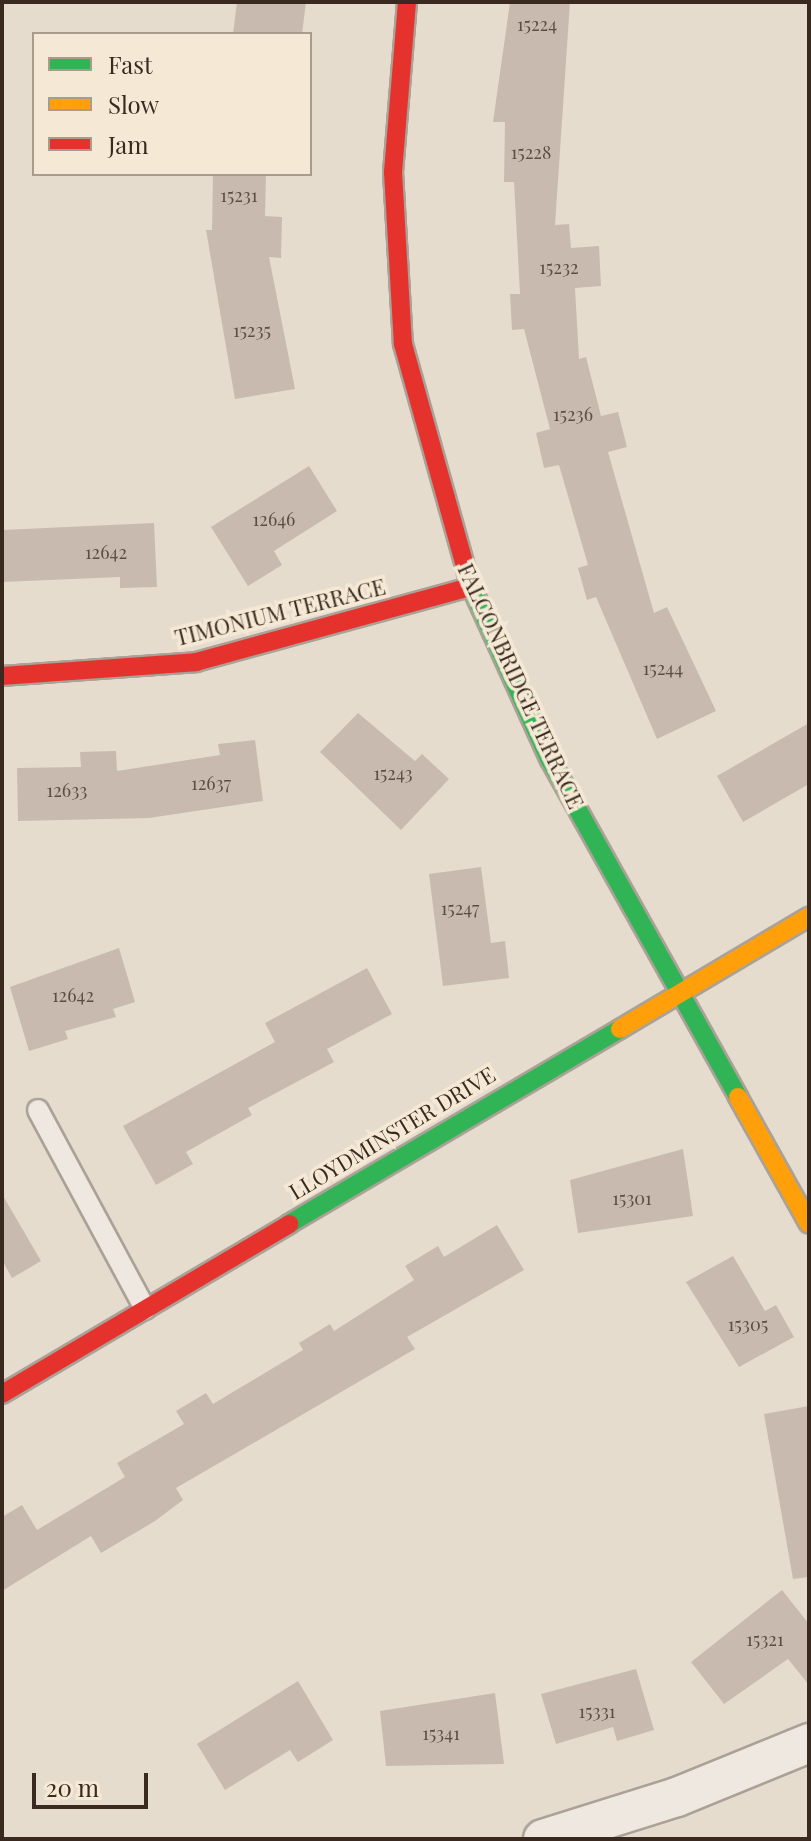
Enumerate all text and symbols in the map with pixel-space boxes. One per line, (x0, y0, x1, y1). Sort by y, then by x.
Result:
house number: 15224 (517, 13, 557, 35)
legend (32, 32, 312, 176)
text: Fast (108, 48, 153, 80)
text: Slow (108, 88, 159, 120)
text: Jam (108, 128, 149, 160)
house number: 15228 (511, 141, 551, 163)
house number: 15231 (220, 184, 258, 206)
house number: 15232 (539, 256, 579, 278)
house number: 15235 (233, 319, 271, 341)
house number: 15236 (553, 403, 593, 425)
house number: 12646 (253, 508, 295, 530)
house number: 12642 (85, 541, 127, 563)
street label: FALCONBRIDGE TERRACE (452, 559, 590, 813)
street label: TIMONIUM TERRACE (172, 573, 388, 651)
house number: 15244 (643, 657, 683, 679)
house number: 15243 (373, 762, 413, 784)
house number: 12637 (191, 772, 231, 794)
house number: 12633 (47, 779, 87, 801)
house number: 15247 (441, 897, 479, 919)
house number: 12642 (52, 984, 94, 1006)
street label: LLOYDMINSTER DRIVE (284, 1061, 500, 1205)
house number: 15301 (612, 1187, 652, 1209)
house number: 15305 (728, 1313, 768, 1335)
house number: 15321 (746, 1628, 784, 1650)
house number: 15331 (579, 1700, 615, 1722)
house number: 15341 (422, 1722, 460, 1744)
scale bar (36, 1757, 152, 1807)
text: 20 m (46, 1771, 99, 1803)

